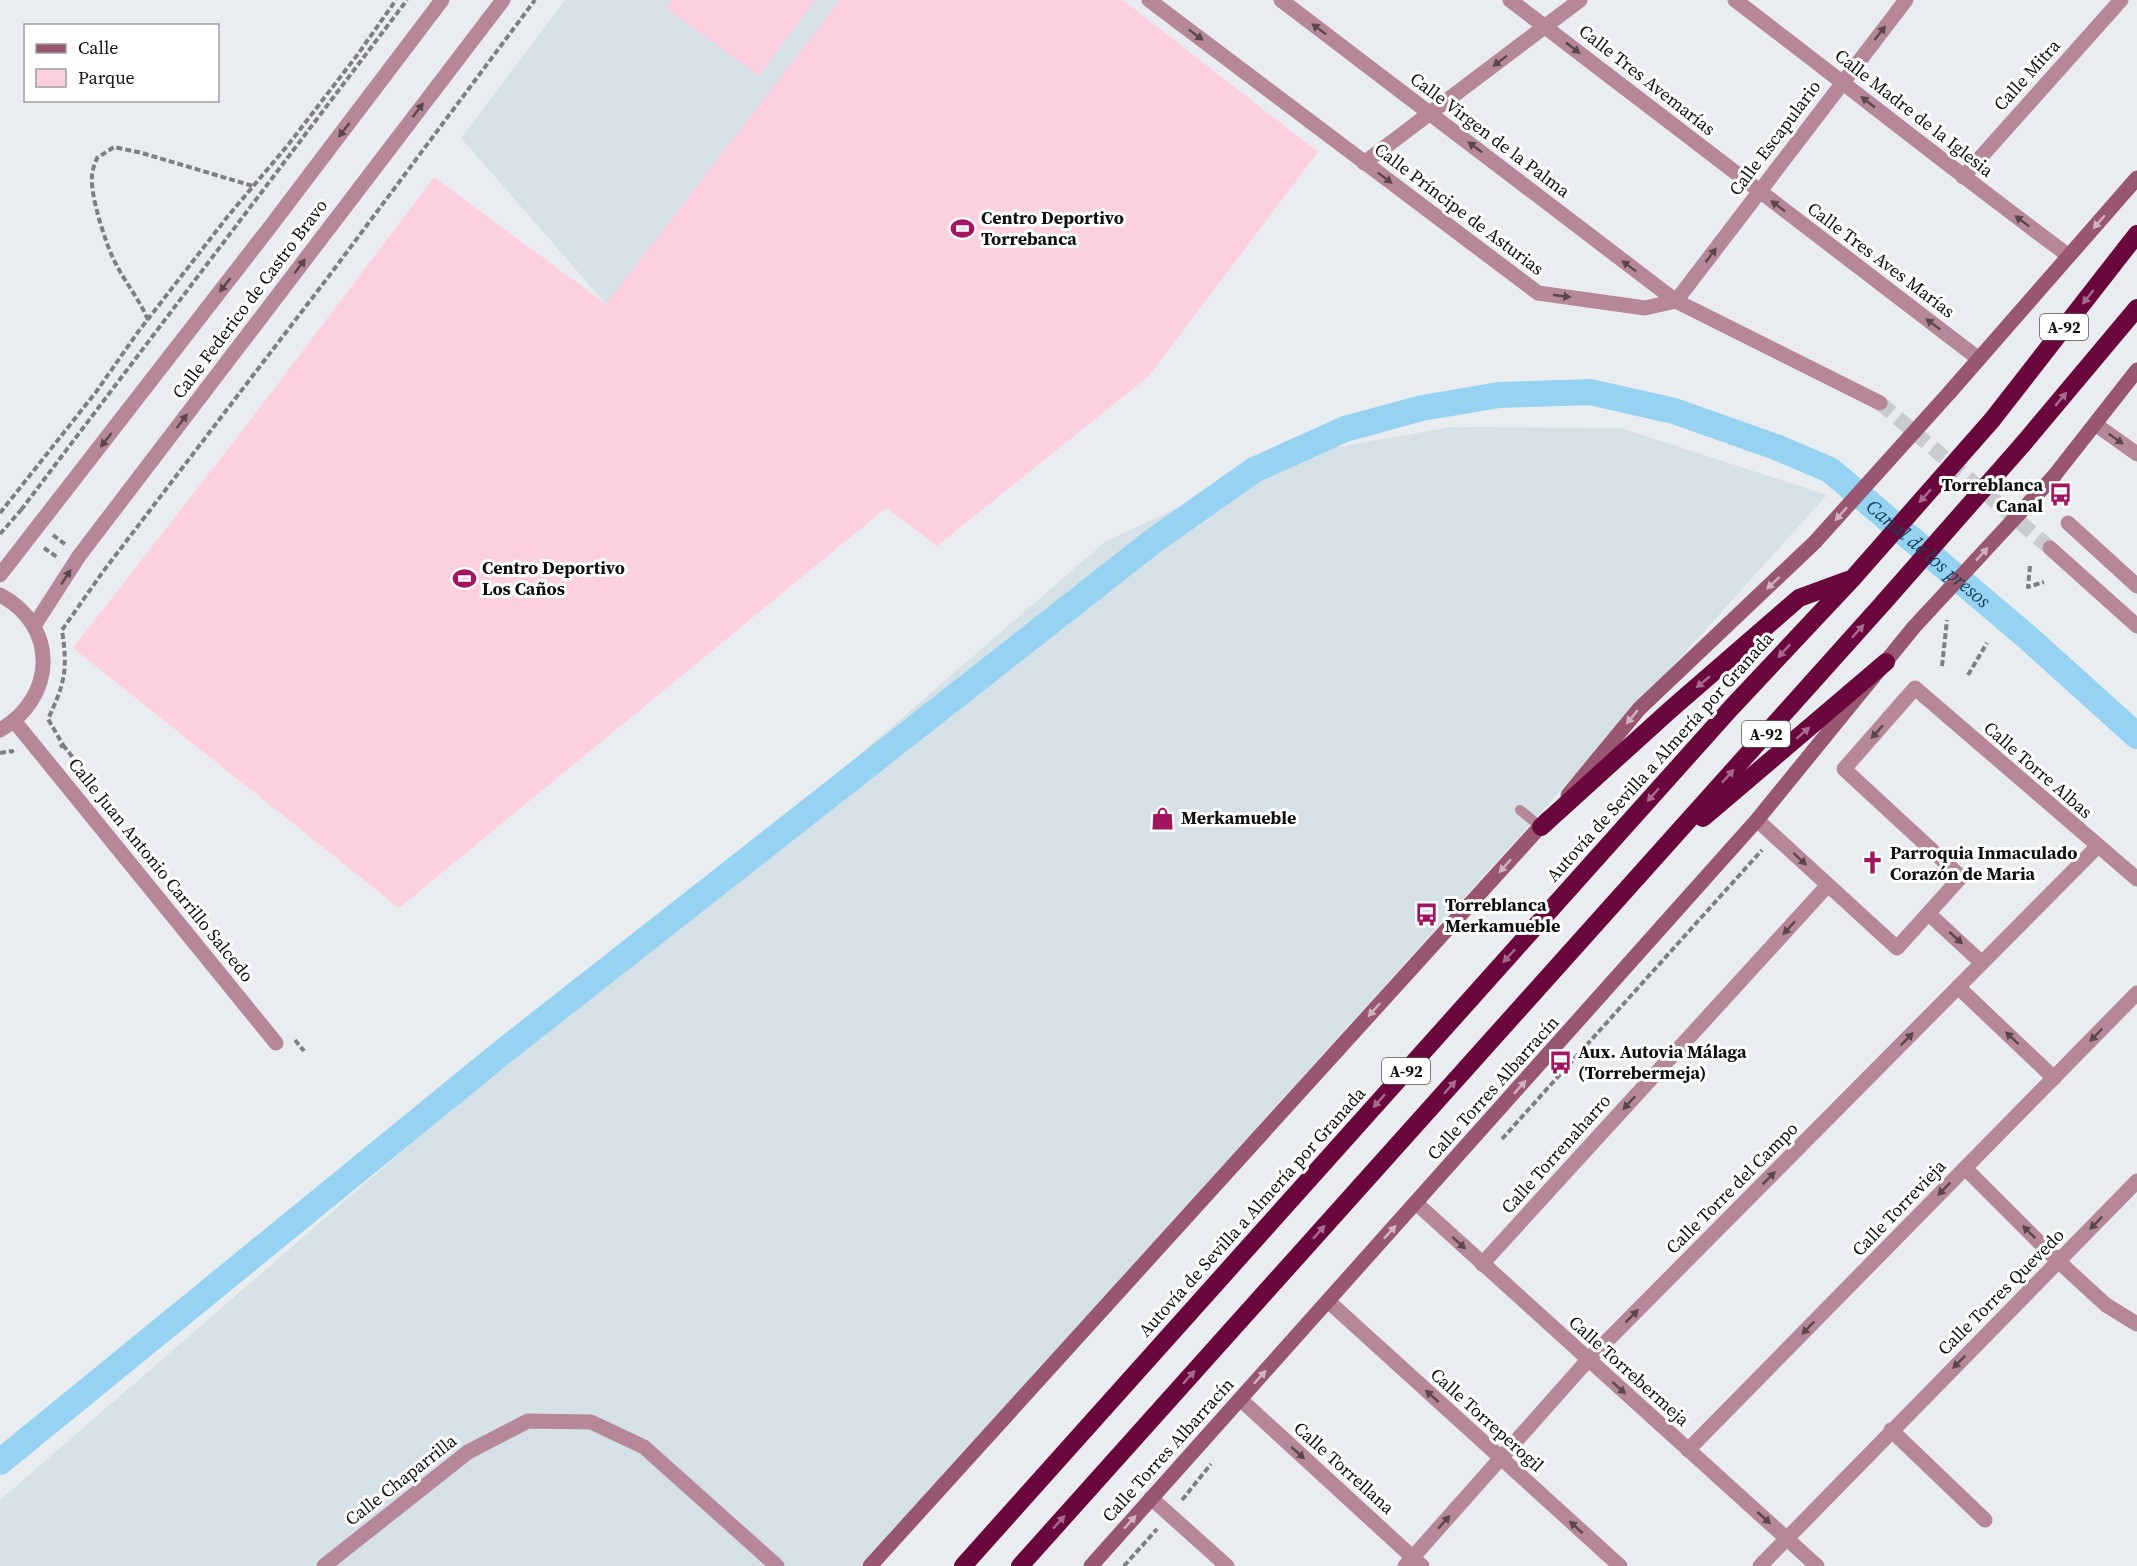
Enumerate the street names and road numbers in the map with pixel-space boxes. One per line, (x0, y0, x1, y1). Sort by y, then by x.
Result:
street label: Calle Tres Avemarías (1574, 18, 1721, 141)
street label: Calle Mitra (1988, 33, 2066, 116)
street label: Calle Madre de la Iglesia (1830, 43, 2000, 183)
street label: Calle Virgen de la Palma (1405, 66, 1576, 204)
street label: Calle Escapulario (1723, 75, 1826, 201)
street label: Calle Príncipe de Asturias (1369, 137, 1549, 281)
street label: Calle Federico de Castro Bravo (166, 194, 333, 404)
street label: Calle Tres Aves Marías (1802, 196, 1960, 324)
road number: A-92 (2040, 314, 2088, 340)
street label: Autovía de Sevilla a Almería por Granada (1540, 626, 1779, 887)
street label: Calle Torre Albas (1978, 715, 2098, 824)
road number: A-92 (1742, 721, 1790, 747)
street label: Calle Juan Antonio Carrillo Salcedo (63, 752, 260, 987)
street label: Calle Torres Albarracín (1421, 1010, 1564, 1165)
road number: A-92 (1382, 1058, 1430, 1084)
street label: Autovía de Sevilla a Almería por Granada (1132, 1081, 1371, 1342)
street label: Calle Torrenaharro (1495, 1088, 1616, 1219)
street label: Calle Torre del Campo (1660, 1116, 1803, 1259)
street label: Calle Torrevieja (1846, 1153, 1952, 1262)
street label: Calle Torres Quevedo (1932, 1223, 2070, 1361)
street label: Calle Torrebermeja (1564, 1310, 1696, 1432)
street label: Calle Torreperogil (1425, 1362, 1550, 1477)
street label: Calle Torres Albarracín (1096, 1372, 1239, 1527)
street label: Calle Torrellana (1289, 1416, 1401, 1520)
street label: Calle Chaparrilla (340, 1428, 462, 1531)

